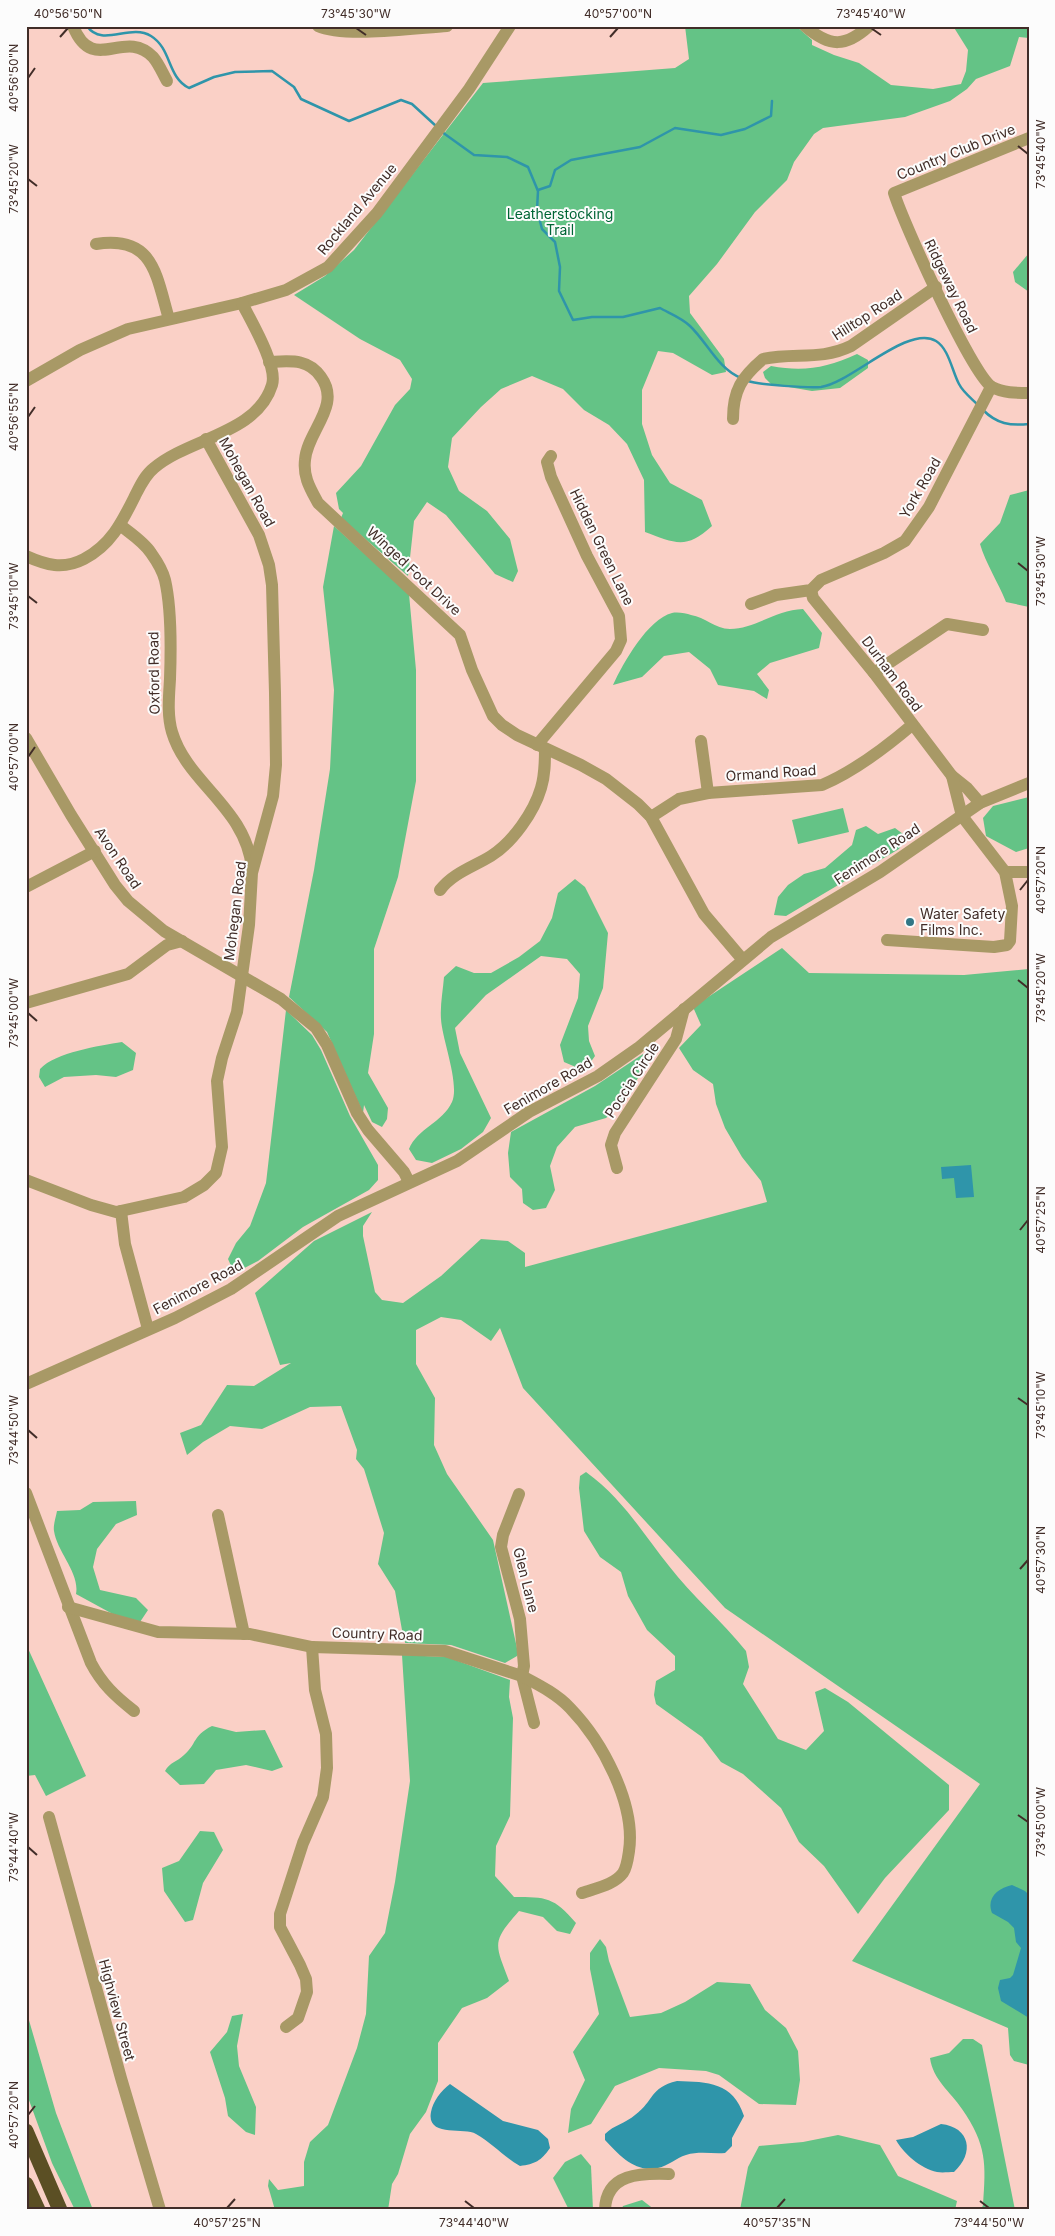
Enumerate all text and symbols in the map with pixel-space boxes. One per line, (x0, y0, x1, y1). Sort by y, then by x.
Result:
text: 40°56'50"N (34, 6, 102, 21)
text: 73°45'30"W (321, 6, 391, 21)
text: 40°57'00"N (584, 6, 652, 21)
text: 73°45'40"W (836, 6, 906, 21)
text: 40°56'50"N (6, 44, 21, 112)
text: 73°45'40"W (1033, 119, 1048, 189)
street label: Country Club Drive (894, 120, 1018, 183)
text: 73°45'20"W (6, 144, 21, 214)
street label: Rockland Avenue (313, 160, 400, 258)
park label: Leatherstocking Trail (507, 205, 613, 238)
street label: Ridgeway Road (921, 236, 981, 335)
street label: Hilltop Road (829, 286, 905, 343)
text: 40°56'55"N (6, 383, 21, 451)
street label: Mohegan Road (216, 434, 279, 530)
street label: York Road (895, 454, 944, 521)
street label: Hidden Green Lane (567, 486, 638, 608)
street label: Winged Foot Drive (364, 523, 465, 619)
text: 73°45'30"W (1033, 536, 1048, 606)
text: 73°45'10"W (6, 562, 21, 630)
street label: Oxford Road (144, 631, 163, 715)
street label: Durham Road (859, 633, 926, 715)
text: 40°57'00"N (6, 723, 21, 791)
street label: Ormand Road (725, 761, 817, 784)
street label: Fenimore Road (831, 819, 923, 888)
street label: Avon Road (92, 824, 145, 892)
text: 40°57'20"N (1033, 846, 1048, 914)
street label: Mohegan Road (220, 860, 249, 962)
place label: Water Safety Films Inc. (920, 905, 1005, 938)
marker: Water Safety Films Inc. (904, 916, 916, 928)
text: 73°45'20"W (1033, 953, 1048, 1023)
text: 73°45'00"W (6, 978, 21, 1048)
street label: Poccia Circle (601, 1039, 662, 1121)
street label: Fenimore Road (501, 1053, 595, 1118)
text: 40°57'25"N (1033, 1186, 1048, 1254)
street label: Fenimore Road (150, 1256, 246, 1317)
text: 73°45'10"W (1033, 1371, 1048, 1439)
text: 73°44'50"W (6, 1395, 21, 1465)
text: 40°57'30"N (1033, 1526, 1048, 1594)
street label: Glen Lane (510, 1546, 543, 1614)
street label: Country Road (331, 1623, 423, 1644)
text: 73°45'00"W (1033, 1787, 1048, 1857)
text: 73°44'40"W (6, 1812, 21, 1882)
street label: Highview Street (96, 1957, 139, 2063)
text: 40°57'20"N (6, 2081, 21, 2149)
text: 40°57'25"N (193, 2215, 261, 2230)
text: 73°44'40"W (439, 2215, 509, 2230)
text: 40°57'35"N (743, 2215, 811, 2230)
text: 73°44'50"W (954, 2215, 1024, 2230)

